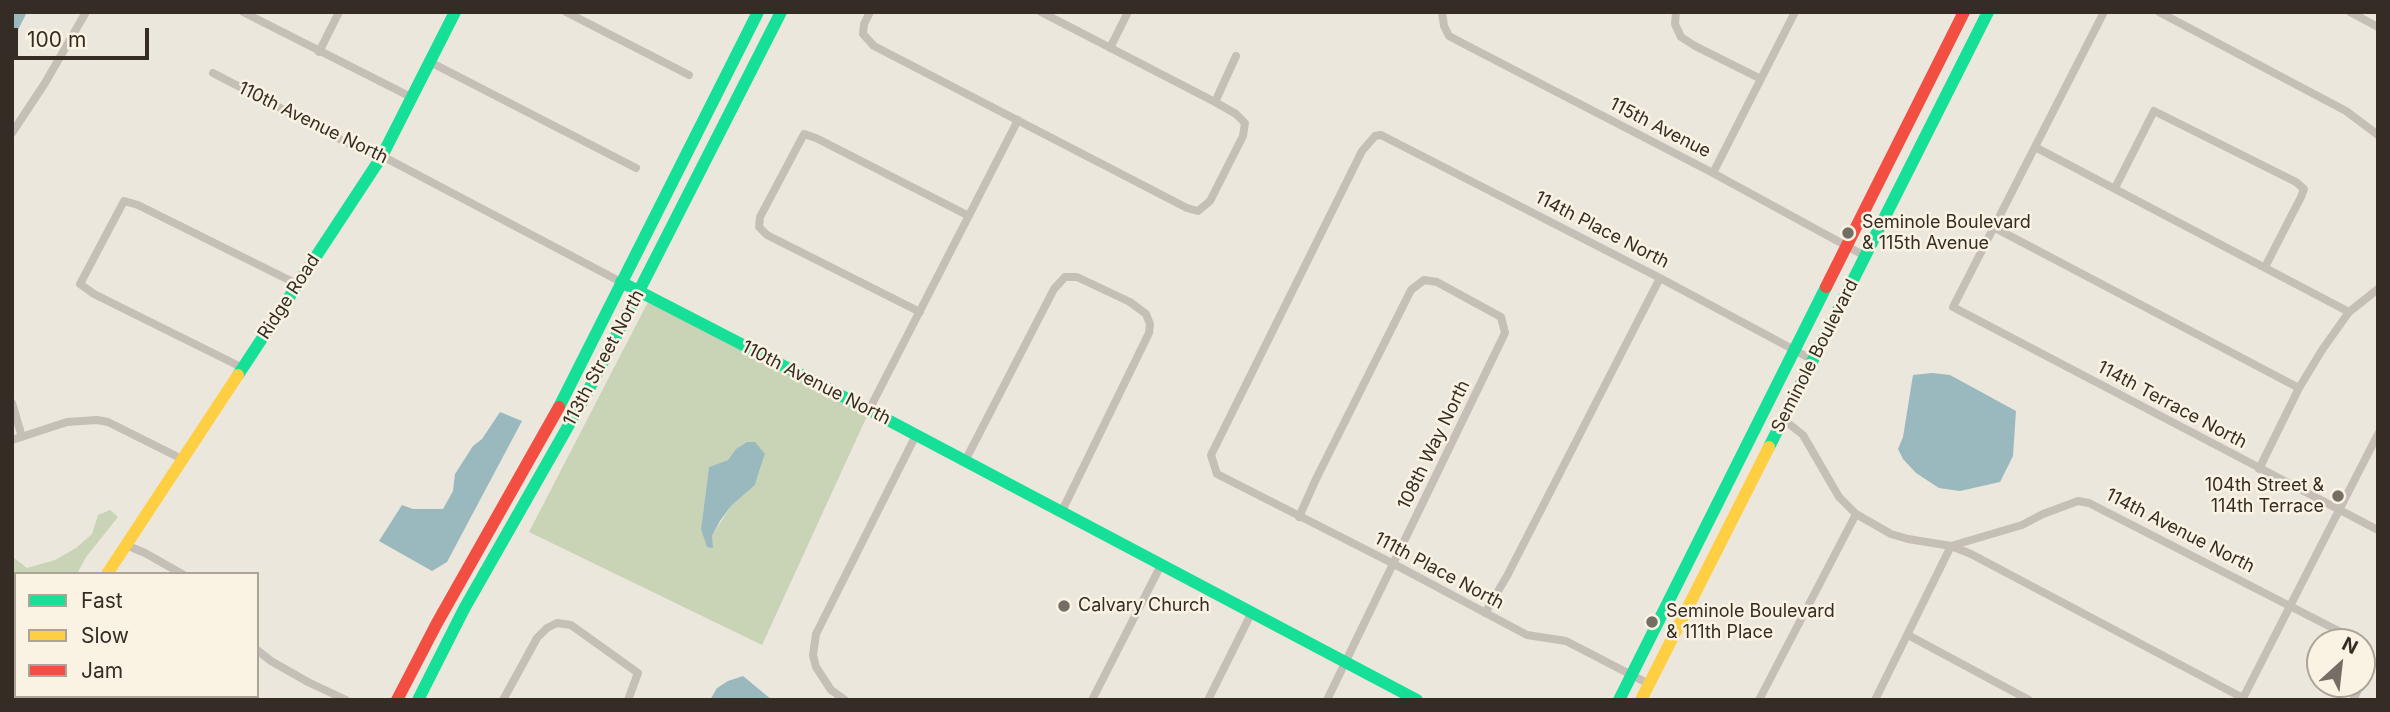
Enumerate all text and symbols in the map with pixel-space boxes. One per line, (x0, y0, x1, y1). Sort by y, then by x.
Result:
scale bar (18, 14, 152, 58)
text: 100 m (27, 27, 86, 52)
street label: 110th Avenue North (235, 77, 391, 169)
street label: 115th Avenue (1606, 93, 1714, 163)
street label: 114th Place North (1531, 187, 1673, 273)
place label: Seminole Boulevard & 115th Avenue (1862, 212, 2031, 255)
marker: Seminole Boulevard & 115th Avenue (1840, 225, 1856, 241)
street label: Ridge Road (254, 250, 324, 344)
street label: Seminole Boulevard (1767, 276, 1863, 436)
street label: 113th Street North (559, 286, 649, 430)
street label: 110th Avenue North (738, 336, 894, 430)
street label: 114th Terrace North (2094, 356, 2250, 454)
street label: 108th Way North (1393, 377, 1475, 513)
place label: 104th Street & 114th Terrace (2205, 475, 2324, 518)
street label: 114th Avenue North (2102, 484, 2258, 578)
marker: 104th Street & 114th Terrace (2330, 488, 2346, 504)
street label: 111th Place North (1371, 528, 1507, 614)
legend (14, 572, 259, 698)
text: Fast (81, 588, 123, 613)
place label: Calvary Church (1078, 595, 1210, 617)
marker: Calvary Church (1056, 598, 1072, 614)
place label: Seminole Boulevard & 111th Place (1666, 601, 1835, 644)
marker: Seminole Boulevard & 111th Place (1644, 614, 1660, 630)
text: Slow (81, 623, 129, 648)
north arrow (2306, 628, 2376, 698)
text: N (2338, 632, 2362, 659)
text: Jam (81, 658, 123, 683)

